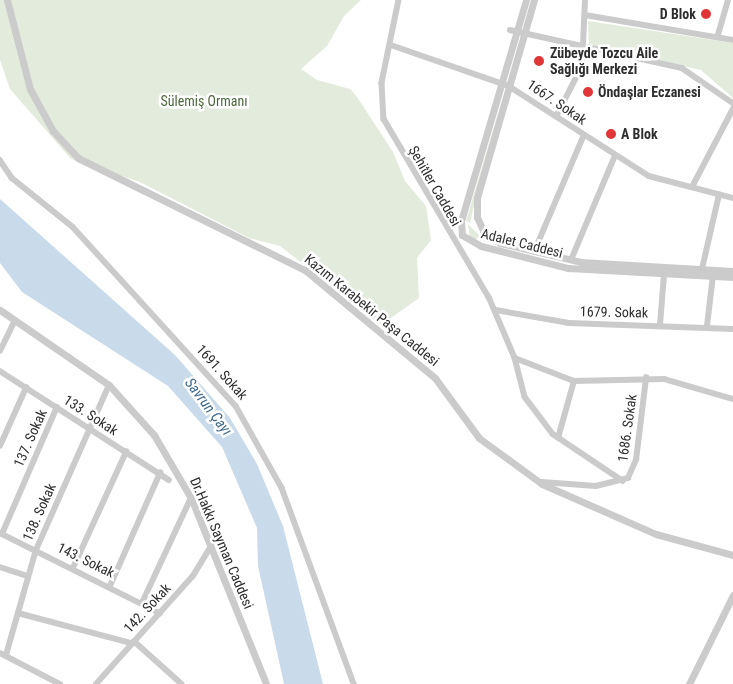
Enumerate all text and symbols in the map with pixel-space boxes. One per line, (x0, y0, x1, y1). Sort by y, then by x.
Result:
place label: D Blok (660, 6, 696, 22)
marker: D Blok (700, 8, 712, 20)
place label: Zübeyde Tozcu Aile Sağlığı Merkezi (550, 45, 659, 78)
marker: Zübeyde Tozcu Aile Sağlığı Merkezi (532, 54, 546, 68)
street label: 1667. Sokak (524, 76, 590, 128)
place label: Öndaşlar Eczanesi (598, 84, 701, 100)
marker: Öndaşlar Eczanesi (582, 86, 594, 98)
park label: Sülemiş Ormanı (160, 93, 248, 109)
place label: A Blok (621, 126, 658, 142)
marker: A Blok (605, 128, 617, 140)
street label: Şehitler Caddesi (405, 143, 465, 229)
street label: Adalet Caddesi (479, 225, 565, 261)
street label: Kazım Karabekir Paşa Caddesi (301, 250, 443, 370)
street label: 1679. Sokak (580, 303, 648, 321)
street label: 1691. Sokak (193, 341, 251, 403)
water label: Savrun Çayı (181, 375, 235, 439)
street label: 133. Sokak (61, 391, 121, 439)
street label: 1686. Sokak (614, 393, 640, 463)
street label: 137. Sokak (10, 407, 50, 469)
street label: Dr.Hakkı Sayman Caddesi (187, 475, 257, 611)
street label: 138. Sokak (19, 481, 59, 543)
street label: 143. Sokak (55, 539, 117, 581)
street label: 142. Sokak (120, 580, 174, 636)

